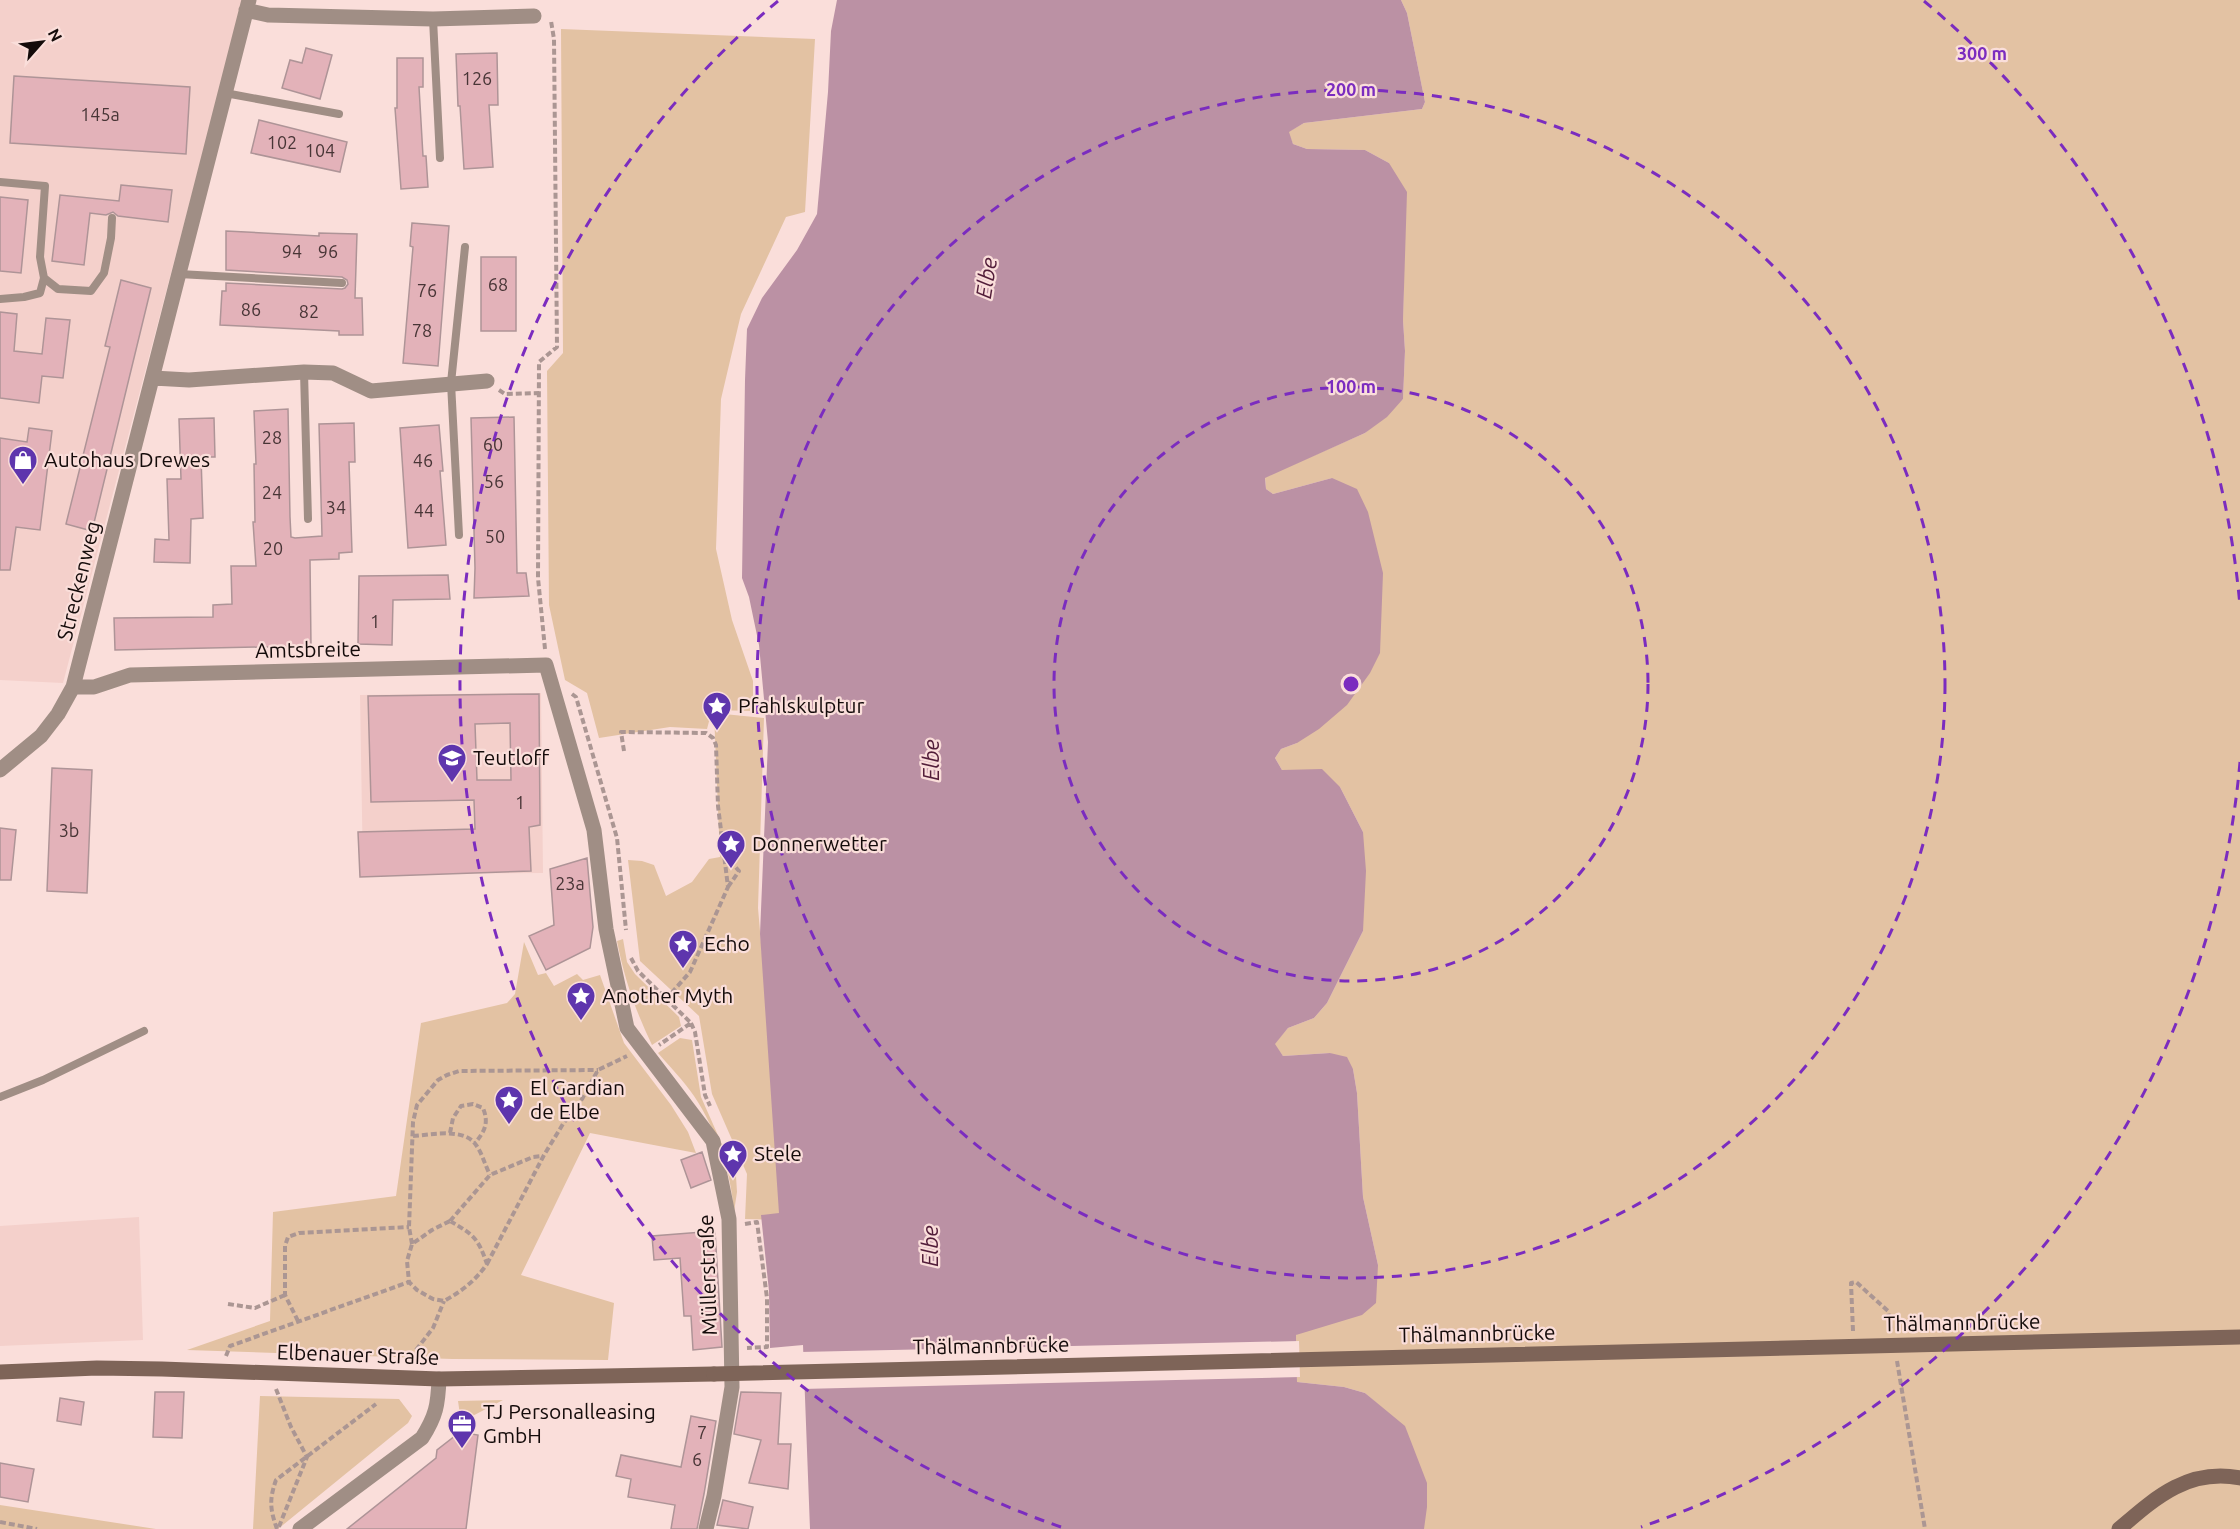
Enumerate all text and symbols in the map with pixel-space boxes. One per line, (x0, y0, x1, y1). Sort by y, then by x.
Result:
north arrow (12, 12, 72, 72)
text: N (44, 25, 66, 44)
text: 300 m (1957, 43, 2007, 63)
house number: 126 (462, 68, 492, 88)
text: 200 m (1326, 79, 1376, 99)
house number: 145a (80, 104, 120, 124)
house number: 102 (267, 132, 297, 152)
house number: 104 (305, 140, 335, 160)
house number: 94 (282, 241, 302, 261)
house number: 96 (318, 241, 338, 261)
water label: Elbe (970, 256, 1001, 300)
house number: 68 (488, 274, 508, 294)
house number: 76 (417, 280, 437, 300)
house number: 86 (241, 299, 261, 319)
house number: 82 (299, 301, 319, 321)
house number: 78 (412, 320, 432, 340)
text: 100 m (1326, 376, 1376, 396)
house number: 28 (262, 427, 282, 447)
house number: 60 (483, 434, 503, 454)
shop icon: Autohaus Drewes (7, 444, 39, 486)
place label: Autohaus Drewes (44, 447, 210, 471)
house number: 46 (413, 450, 433, 470)
house number: 56 (484, 471, 504, 491)
house number: 24 (262, 482, 282, 502)
house number: 34 (326, 497, 346, 517)
house number: 44 (414, 500, 434, 520)
street label: Streckenweg (52, 519, 104, 643)
house number: 50 (485, 526, 505, 546)
house number: 20 (263, 538, 283, 558)
house number: 1 (370, 611, 380, 631)
street label: Amtsbreite (255, 636, 361, 662)
centre of rings (1341, 674, 1361, 694)
place icon: Pfahlskulptur (701, 690, 733, 732)
place label: Pfahlskulptur (738, 693, 865, 717)
water label: Elbe (918, 739, 943, 781)
school or university icon: Teutloff (436, 742, 468, 784)
place label: Teutloff (473, 745, 550, 769)
house number: 1 (515, 792, 525, 812)
house number: 3b (59, 820, 79, 840)
place icon: Donnerwetter (715, 828, 747, 870)
place label: Donnerwetter (752, 831, 887, 855)
house number: 23a (555, 873, 585, 893)
place icon: Echo (667, 928, 699, 970)
place label: Echo (704, 931, 750, 955)
place icon: Another Myth (565, 980, 597, 1022)
place label: Another Myth (602, 983, 733, 1007)
place label: El Gardian de Elbe (530, 1075, 625, 1123)
place icon: El Gardian de Elbe (493, 1084, 525, 1126)
place icon: Stele (717, 1138, 749, 1180)
place label: Stele (754, 1141, 802, 1165)
street label: Müllerstraße (693, 1214, 721, 1336)
water label: Elbe (917, 1225, 942, 1267)
street label: Thälmannbrücke (1883, 1309, 2041, 1335)
street label: Thälmannbrücke (1398, 1320, 1556, 1346)
street label: Thälmannbrücke (912, 1332, 1070, 1358)
street label: Elbenauer Straße (276, 1339, 440, 1369)
place label: TJ Personalleasing GmbH (483, 1399, 656, 1447)
office icon: TJ Personalleasing GmbH (446, 1408, 478, 1450)
house number: 7 (697, 1422, 707, 1442)
house number: 6 (692, 1449, 702, 1469)

